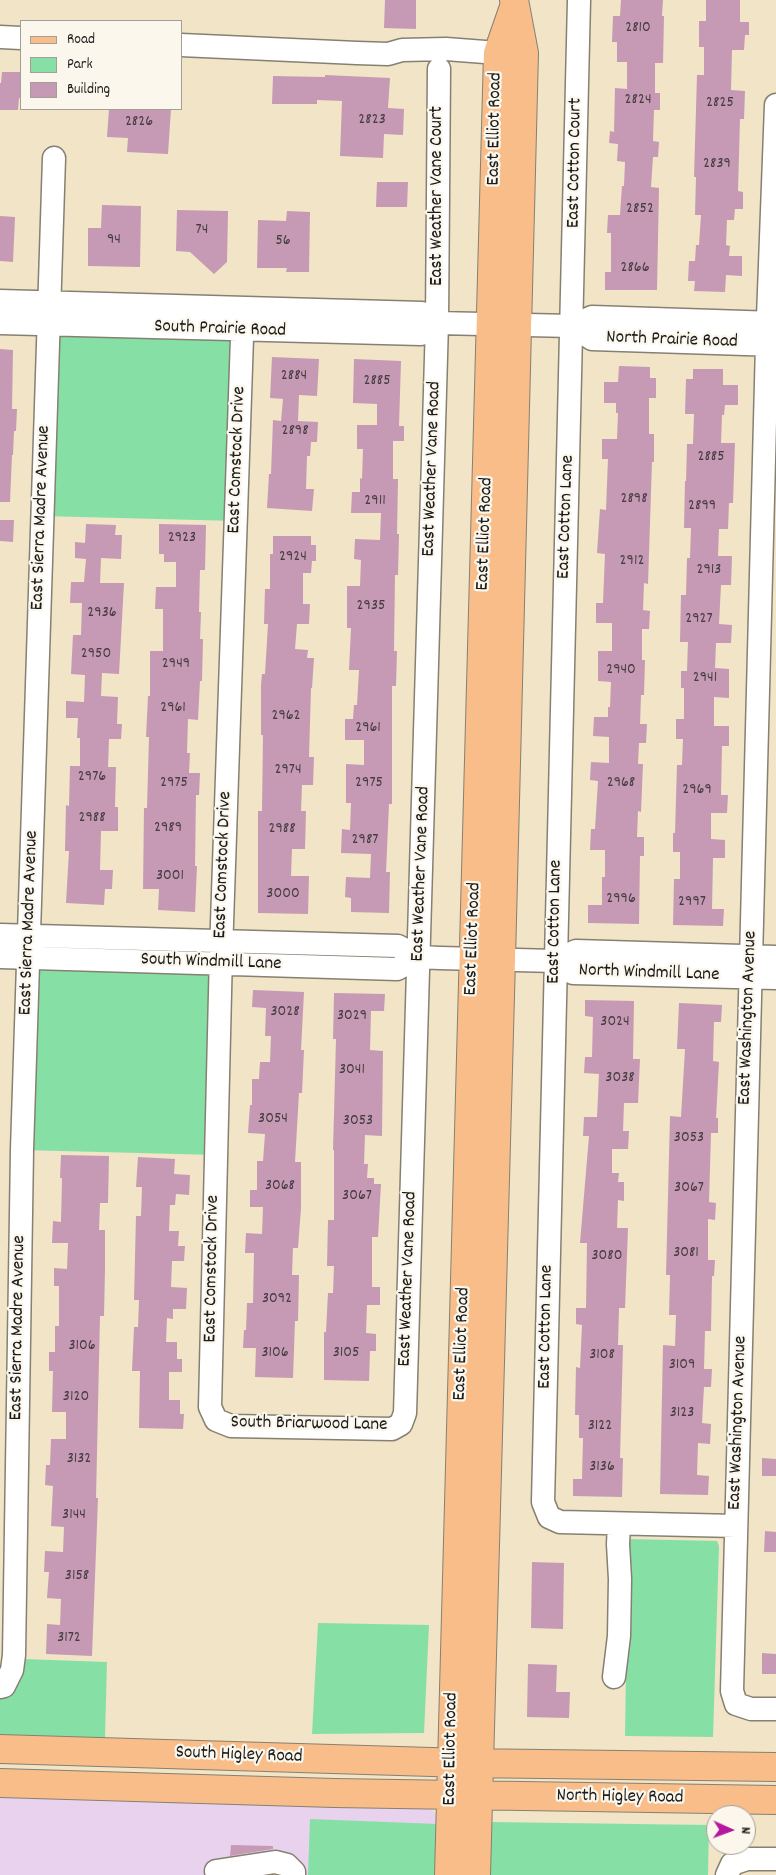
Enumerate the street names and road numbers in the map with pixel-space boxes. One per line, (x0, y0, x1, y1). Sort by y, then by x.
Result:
street label: East Elliot Road (484, 72, 508, 186)
street label: East Cotton Court (563, 98, 589, 228)
street label: East Weather Vane Court (427, 106, 449, 286)
street label: South Prairie Road (154, 316, 286, 344)
street label: North Prairie Road (606, 327, 738, 355)
street label: East Weather Vane Road (419, 381, 447, 557)
street label: East Comstock Drive (224, 386, 252, 534)
street label: East Sierra Madre Avenue (27, 425, 57, 611)
street label: East Cotton Lane (553, 455, 581, 579)
street label: East Elliot Road (473, 477, 499, 591)
street label: East Weather Vane Road (408, 786, 436, 962)
street label: East Comstock Drive (210, 791, 238, 939)
street label: East Sierra Madre Avenue (15, 830, 45, 1016)
street label: East Cotton Lane (544, 860, 568, 984)
street label: East Elliot Road (461, 882, 487, 996)
street label: East Washington Avenue (735, 930, 763, 1106)
street label: South Windmill Lane (140, 949, 282, 977)
street label: North Windmill Lane (578, 960, 720, 988)
street label: East Weather Vane Road (395, 1191, 423, 1367)
street label: East Comstock Drive (200, 1195, 226, 1343)
street label: East Sierra Madre Avenue (6, 1235, 32, 1421)
street label: East Cotton Lane (535, 1265, 559, 1389)
street label: East Elliot Road (450, 1287, 476, 1401)
street label: East Washington Avenue (725, 1335, 753, 1511)
street label: South Briarwood Lane (230, 1412, 388, 1438)
street label: East Elliot Road (440, 1692, 464, 1806)
street label: South Higley Road (175, 1742, 303, 1770)
street label: North Higley Road (556, 1785, 684, 1811)

